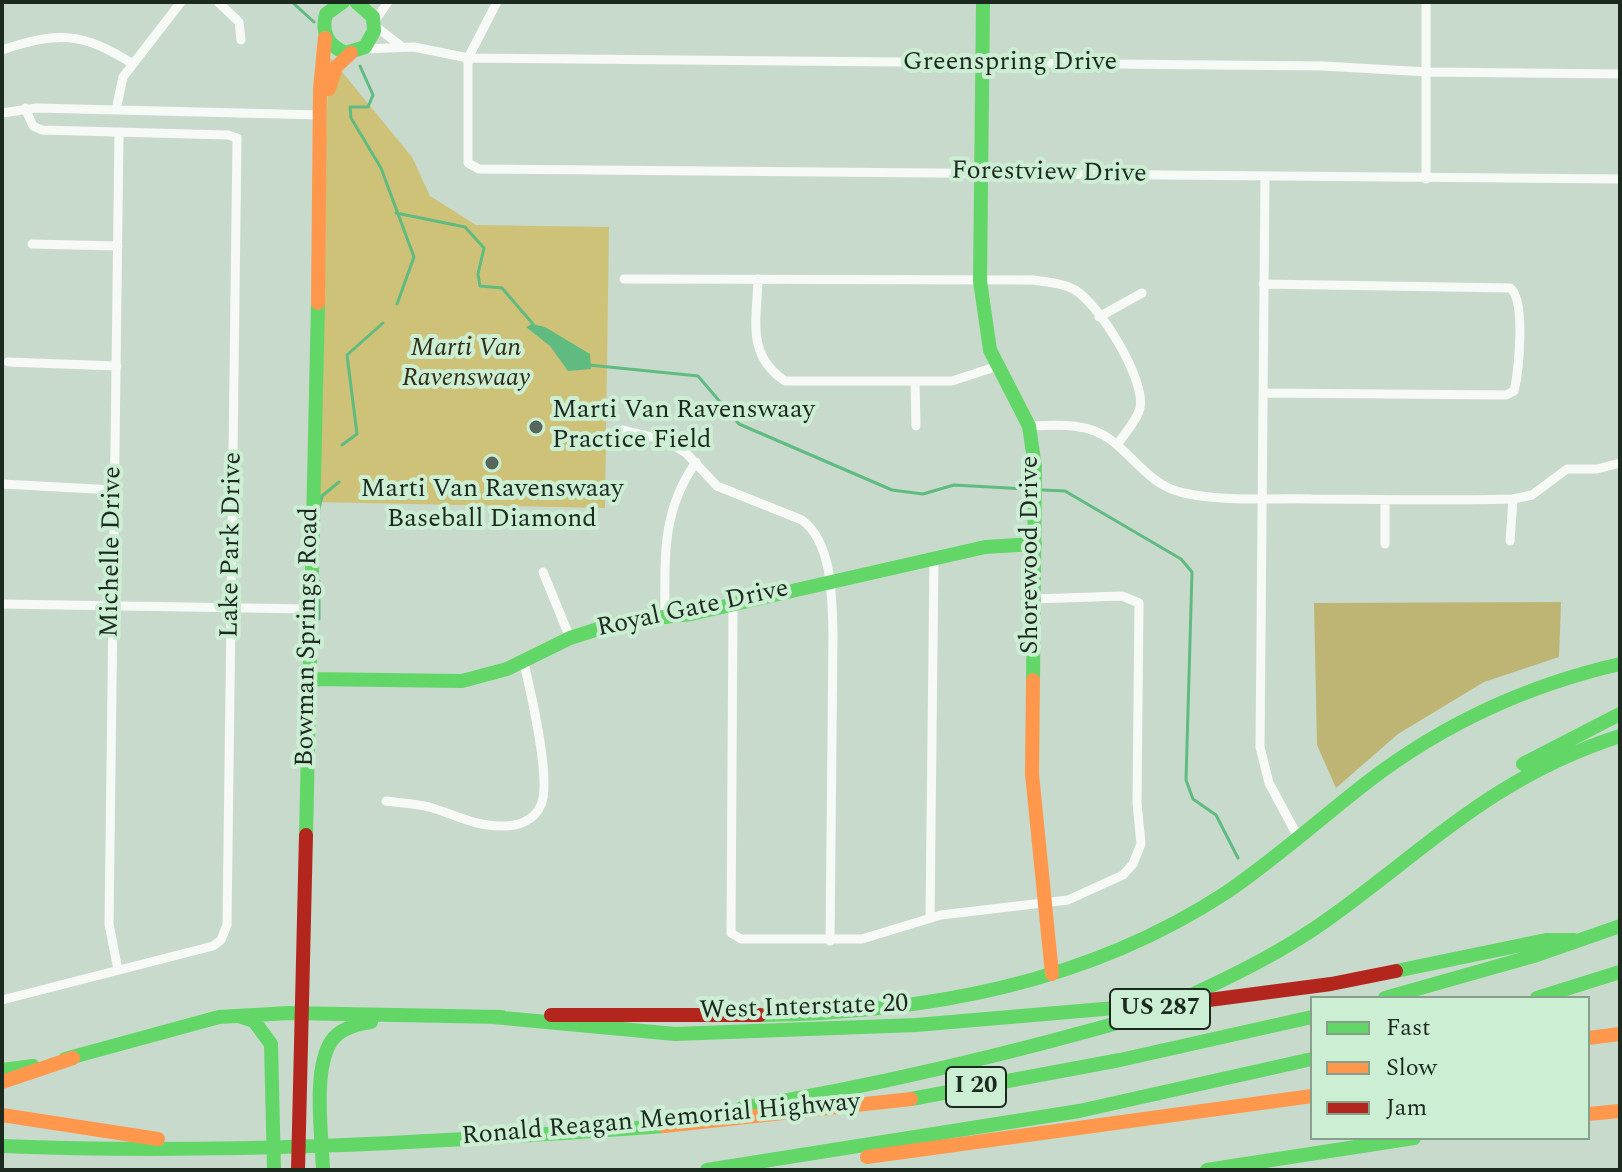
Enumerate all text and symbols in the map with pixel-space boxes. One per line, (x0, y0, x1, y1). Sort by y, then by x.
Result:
street label: Greenspring Drive (903, 48, 1117, 80)
street label: Forestview Drive (951, 157, 1147, 191)
park label: Marti Van Ravenswaay (402, 334, 530, 396)
place label: Marti Van Ravenswaay Practice Field (552, 396, 815, 458)
marker: Marti Van Ravenswaay Practice Field (527, 418, 545, 436)
street label: Lake Park Drive (216, 452, 250, 638)
marker: Marti Van Ravenswaay Baseball Diamond (483, 454, 501, 472)
street label: Shorewood Drive (1016, 456, 1048, 654)
street label: Michelle Drive (96, 466, 130, 638)
place label: Marti Van Ravenswaay Baseball Diamond (360, 475, 624, 536)
street label: Bowman Springs Road (291, 507, 327, 767)
street label: Royal Gate Drive (594, 574, 792, 646)
road number: US 287 (1110, 989, 1210, 1029)
street label: West Interstate 20 (699, 990, 909, 1028)
legend (1310, 996, 1590, 1140)
text: Fast (1386, 1010, 1431, 1046)
text: Slow (1386, 1050, 1437, 1086)
road number: I 20 (946, 1067, 1006, 1107)
street label: Ronald Reagan Memorial Highway (460, 1088, 862, 1154)
text: Jam (1386, 1090, 1427, 1126)

